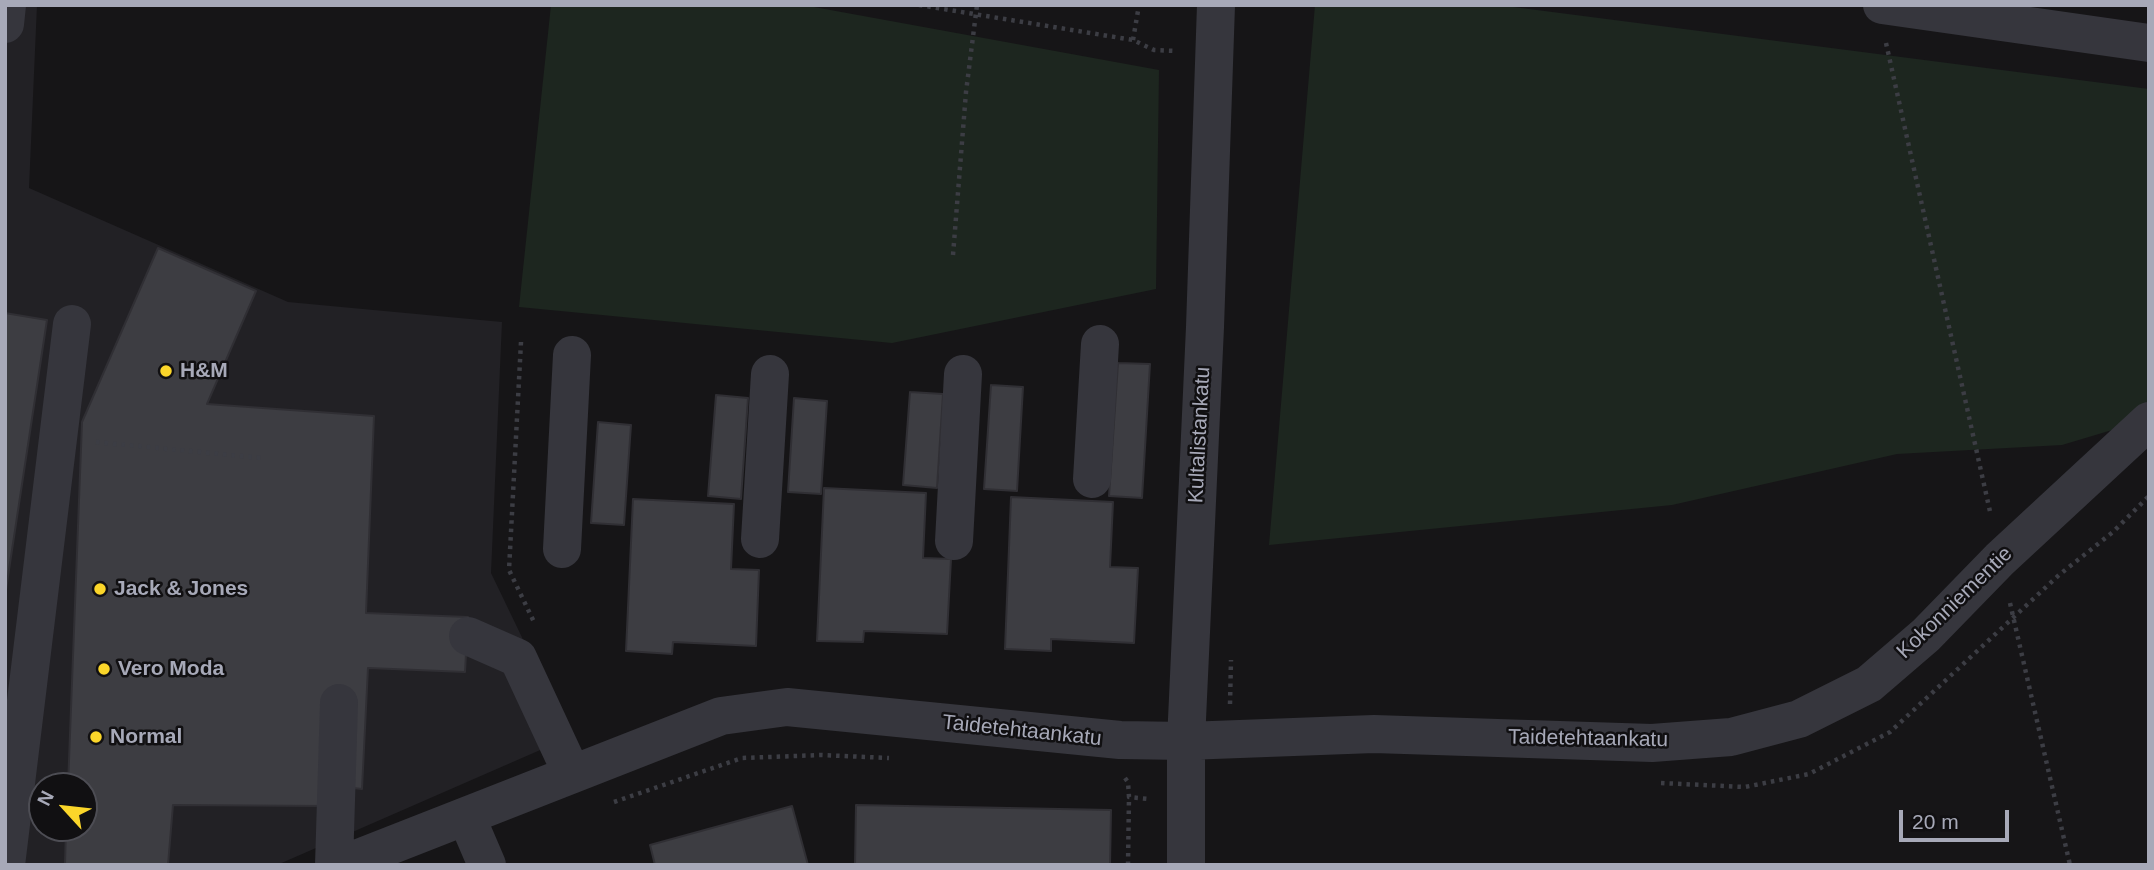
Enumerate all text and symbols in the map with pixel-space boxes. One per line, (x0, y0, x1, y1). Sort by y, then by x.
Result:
place label: H&M (180, 358, 228, 384)
marker: H&M (158, 363, 174, 379)
street label: Kultalistankatu (1184, 366, 1216, 504)
street label: Kokonniementie (1892, 542, 2018, 664)
place label: Jack & Jones (114, 576, 248, 602)
marker: Jack & Jones (92, 581, 108, 597)
place label: Vero Moda (118, 656, 224, 682)
marker: Vero Moda (96, 661, 112, 677)
street label: Taidetehtaankatu (941, 710, 1103, 752)
place label: Normal (110, 724, 182, 750)
street label: Taidetehtaankatu (1508, 725, 1668, 753)
marker: Normal (88, 729, 104, 745)
north arrow (28, 772, 98, 842)
text: N (33, 787, 58, 809)
scale bar (1902, 796, 2012, 840)
text: 20 m (1912, 810, 1959, 833)

